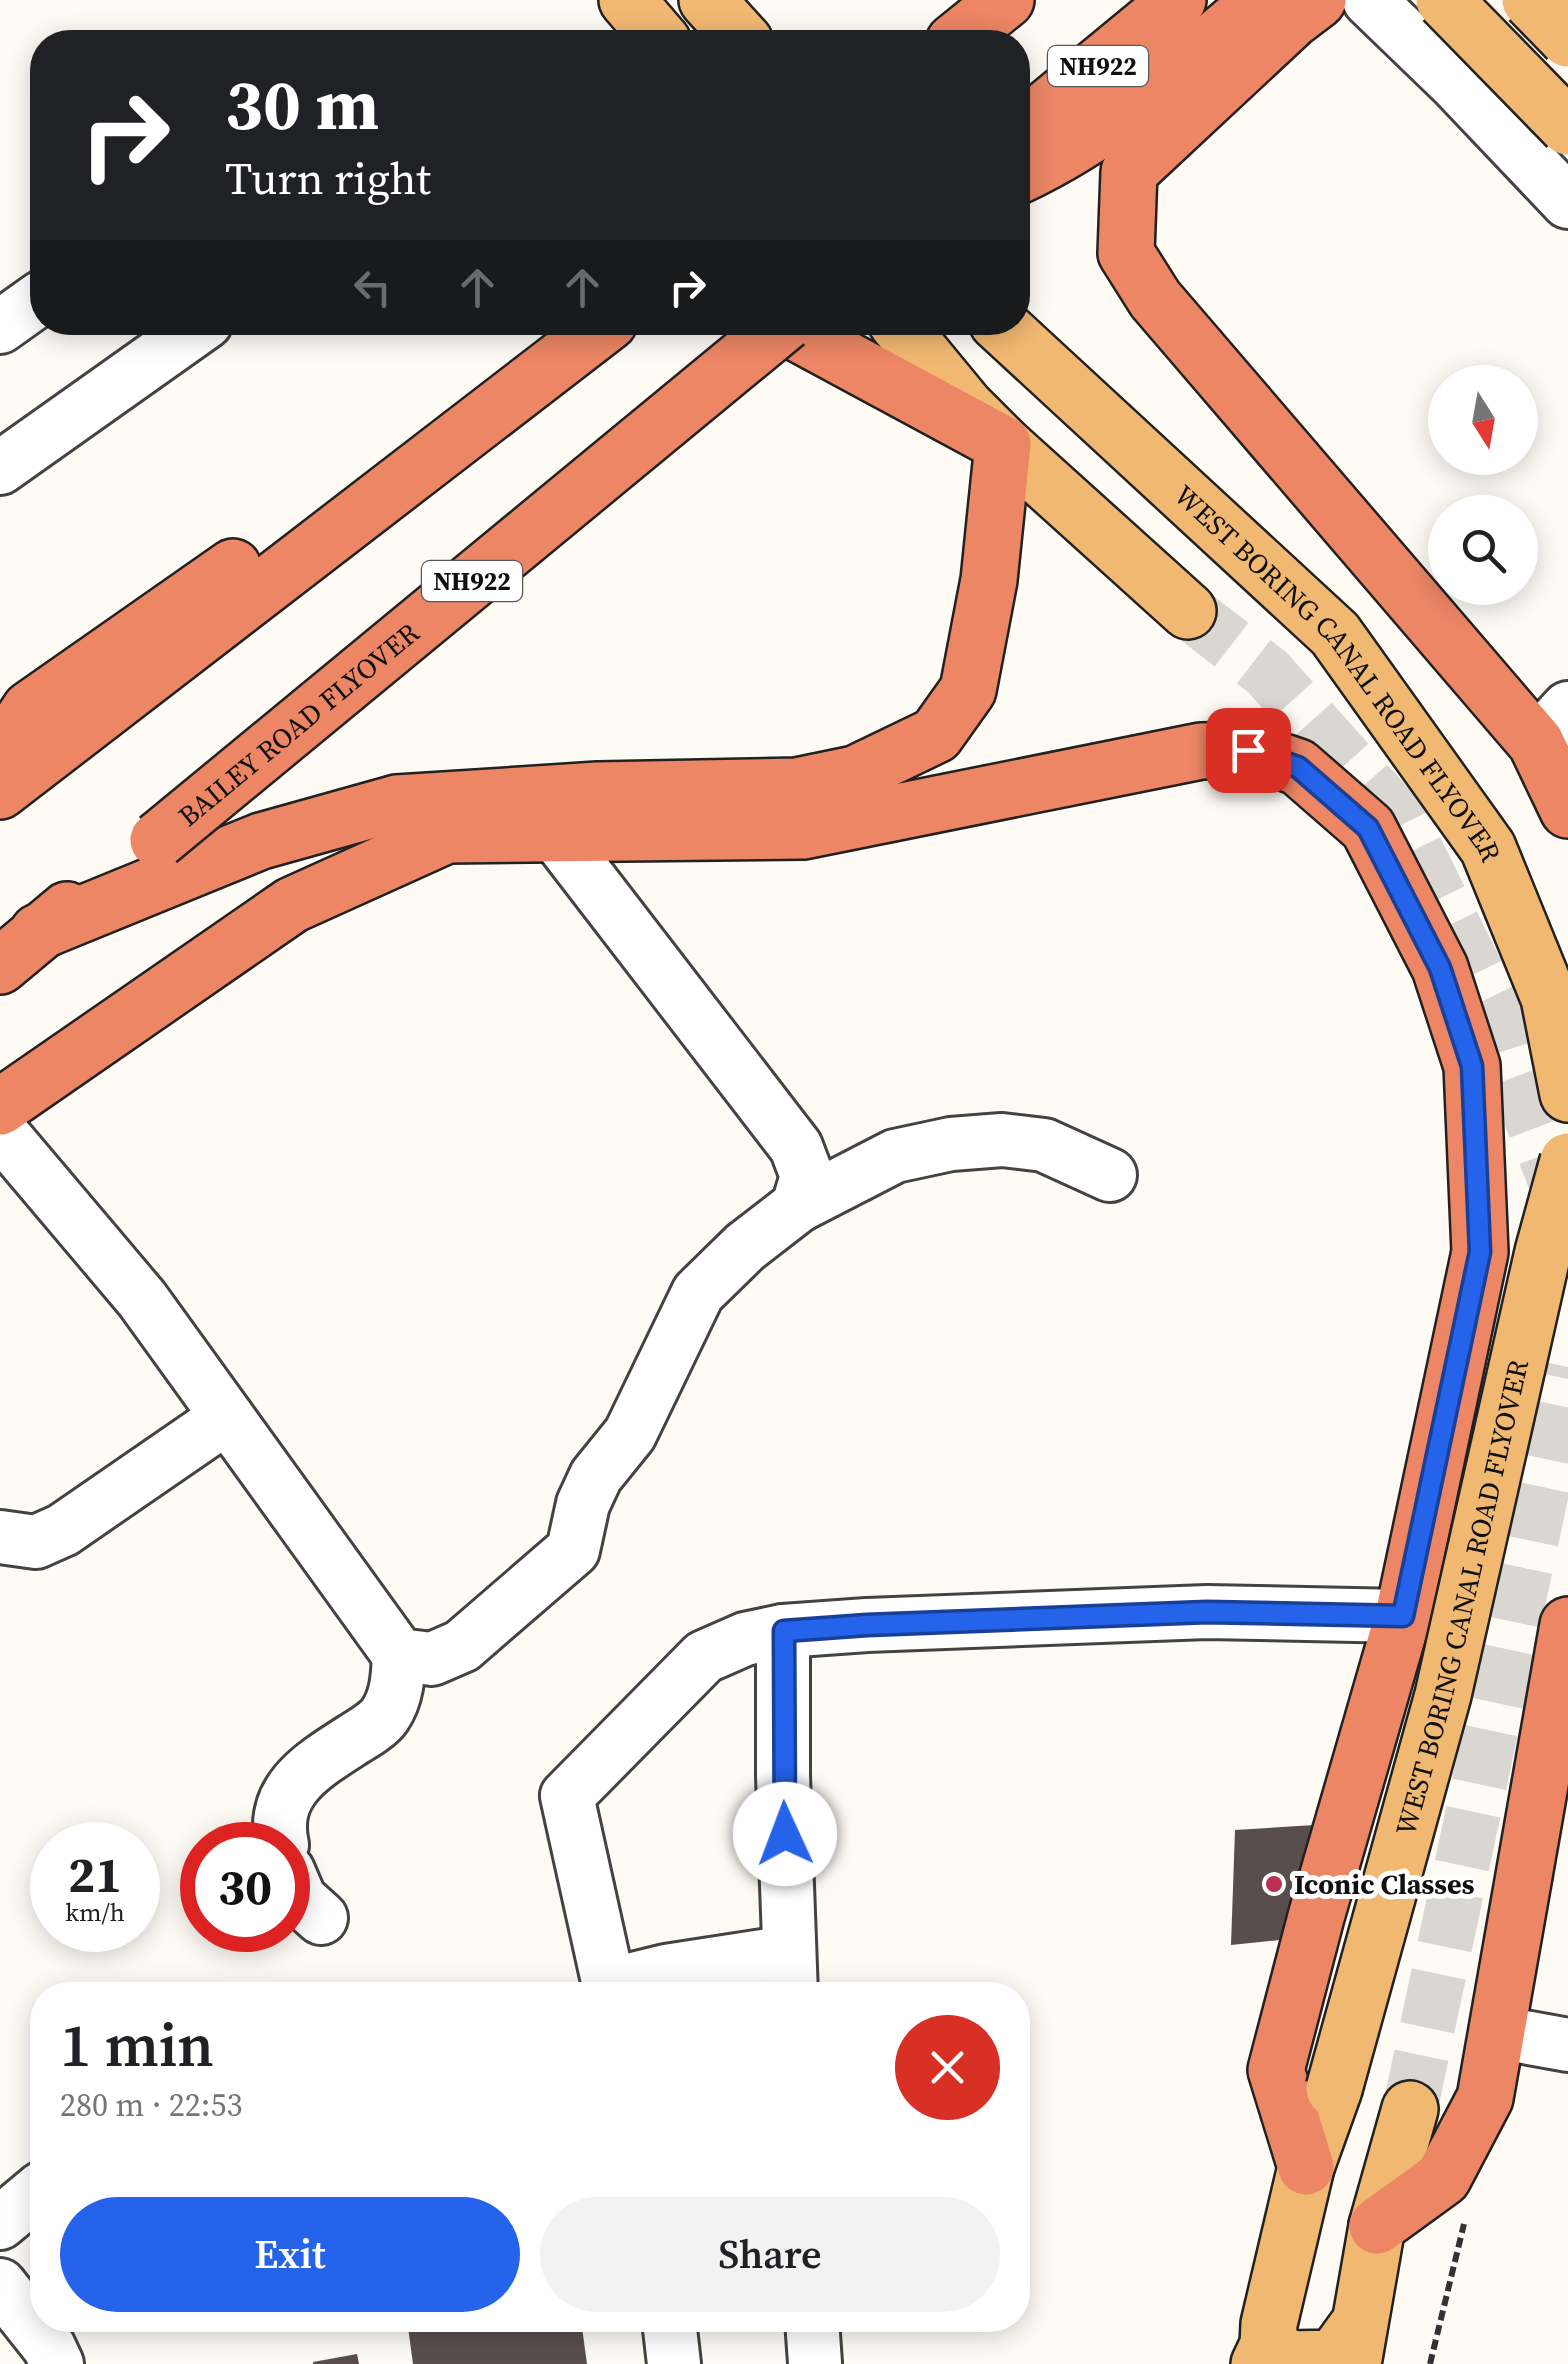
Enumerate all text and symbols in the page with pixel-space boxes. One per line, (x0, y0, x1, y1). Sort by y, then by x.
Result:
road number: NH922 (1048, 46, 1148, 86)
text: 30 m (225, 56, 379, 152)
icon: right (60, 70, 190, 200)
text: Turn right (225, 147, 431, 209)
icon: left (345, 260, 400, 315)
icon: ahead (450, 260, 505, 315)
icon: ahead (555, 260, 610, 315)
icon: right (660, 260, 715, 315)
north arrow (1428, 365, 1538, 475)
map controls (1428, 365, 1538, 605)
street label: WEST BORING CANAL ROAD FLYOVER (1166, 476, 1511, 867)
button: search (1428, 495, 1538, 605)
road number: NH922 (422, 561, 522, 601)
street label: BAILEY ROAD FLYOVER (170, 614, 427, 835)
pin (1206, 708, 1291, 793)
icon: arrive (1221, 723, 1276, 778)
street label: WEST BORING CANAL ROAD FLYOVER (1386, 1356, 1537, 1840)
position arrow (733, 1782, 837, 1886)
speed limit sign: 30 (180, 1822, 310, 1952)
text: 21 (68, 1840, 122, 1909)
place label: Iconic Classes (1294, 1865, 1475, 1903)
marker: Iconic Classes (1263, 1873, 1285, 1895)
text: km/h (65, 1895, 125, 1929)
text: 1 min (60, 2004, 214, 2086)
button: close (895, 2015, 1000, 2120)
text: 280 m · 22:53 (60, 2083, 242, 2127)
button: Exit (60, 2197, 520, 2312)
button: Share (540, 2197, 1000, 2312)

